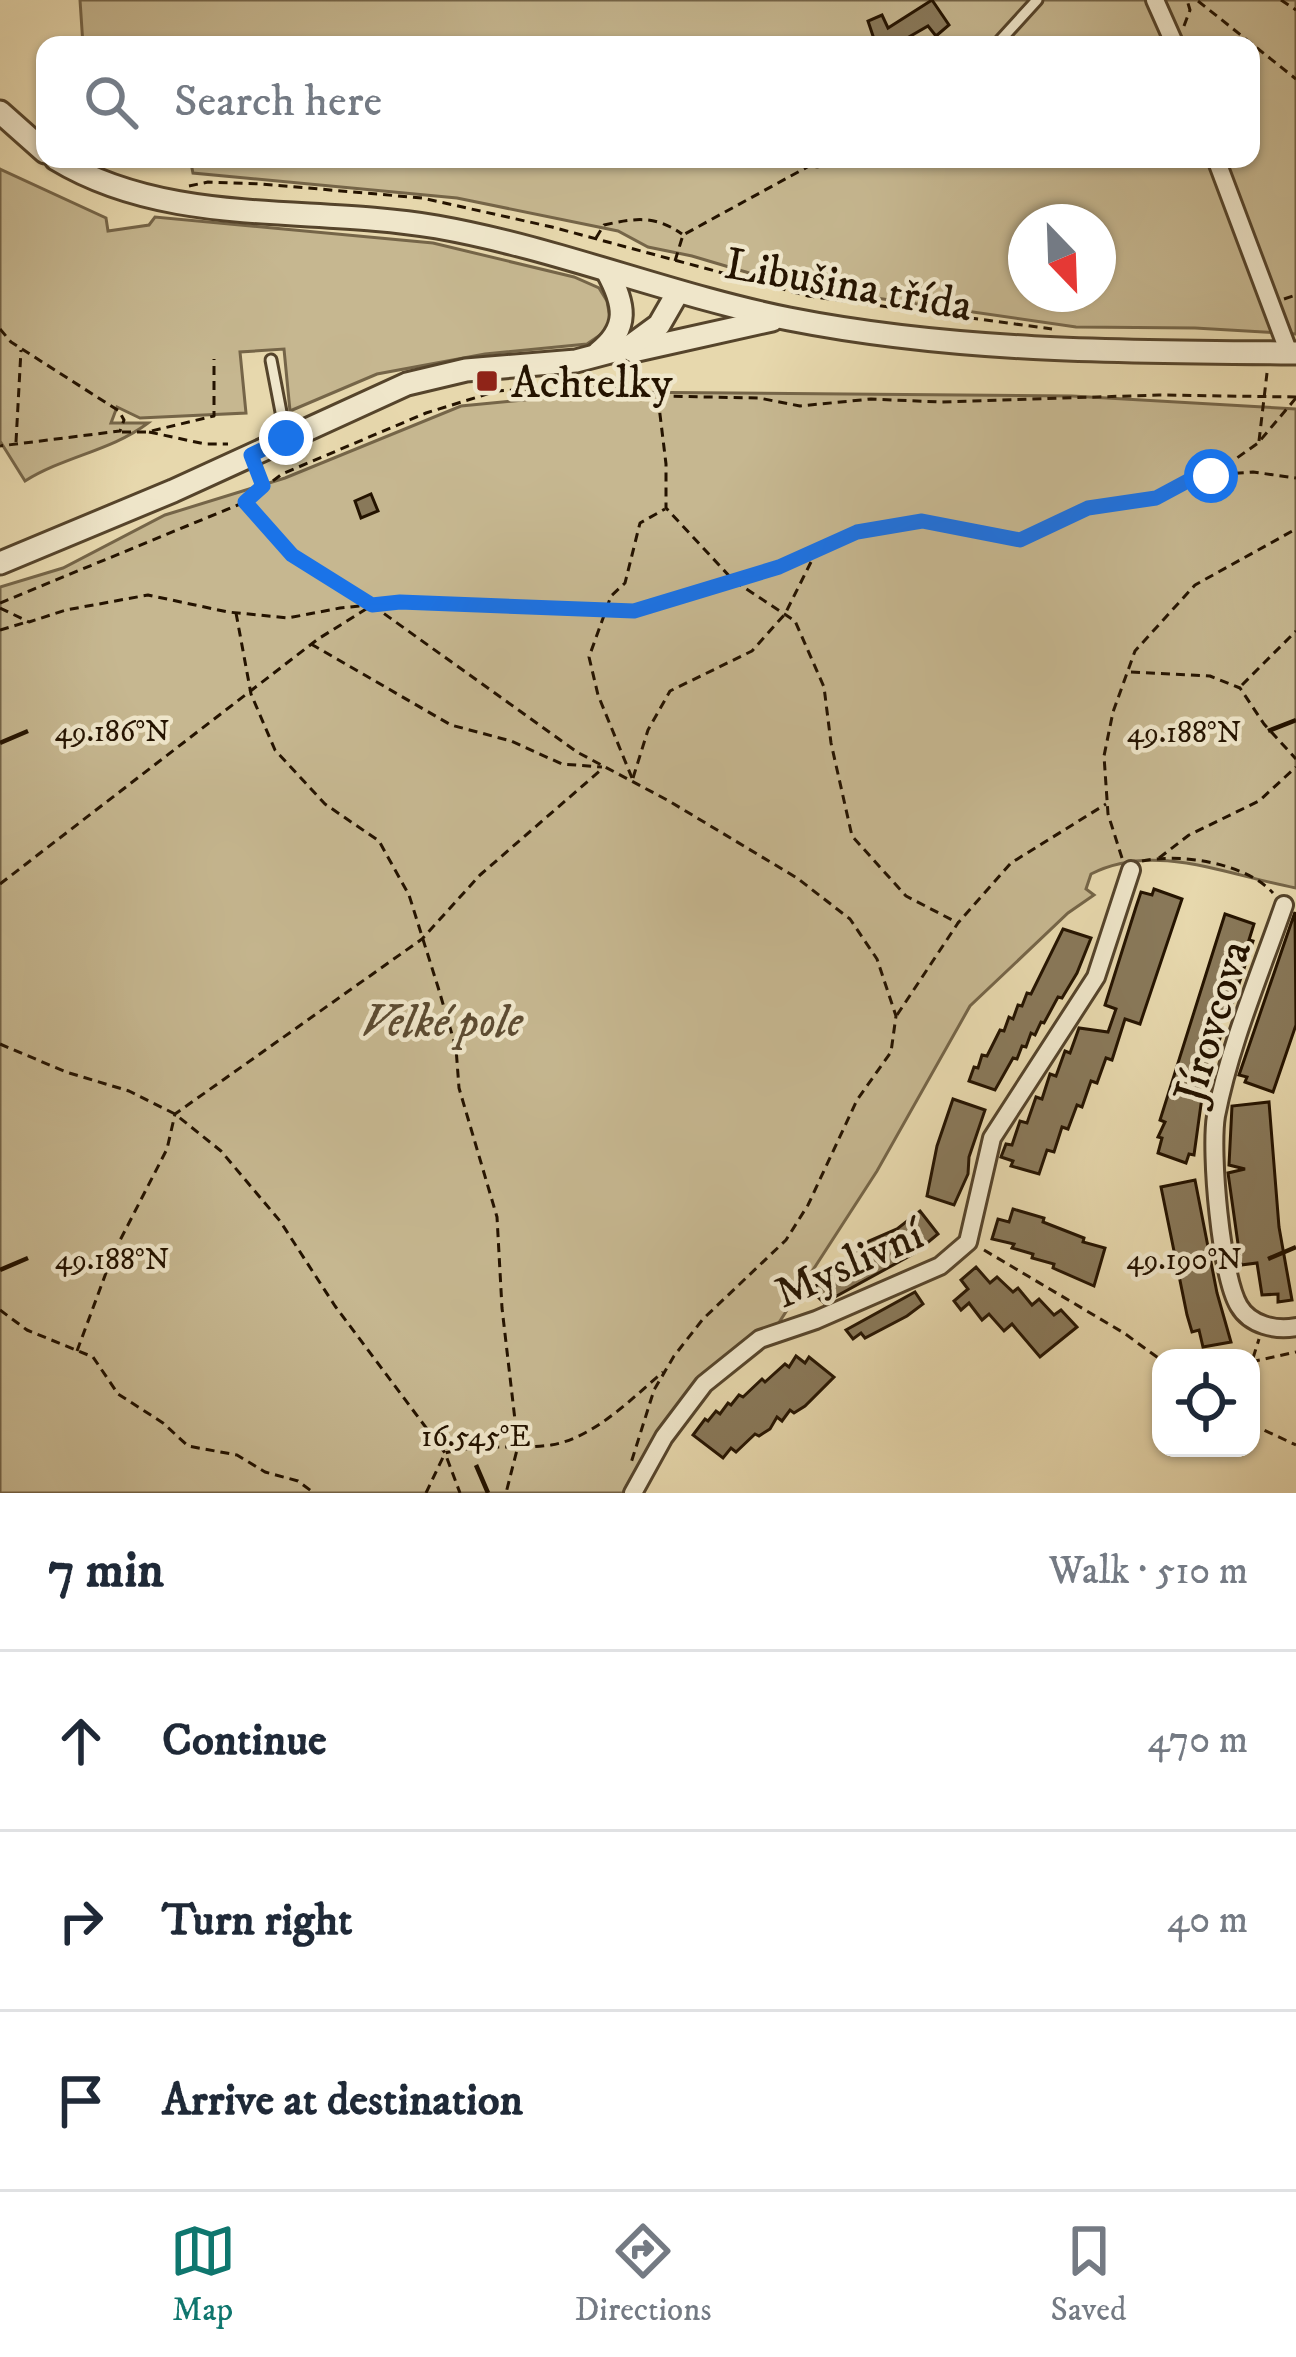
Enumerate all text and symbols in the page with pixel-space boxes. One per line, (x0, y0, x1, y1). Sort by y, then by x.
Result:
search box (36, 36, 1260, 168)
icon: search (78, 69, 144, 135)
text: Search here (174, 74, 382, 130)
north arrow (1008, 204, 1116, 312)
street label: Libušina třída (720, 237, 976, 335)
place label: Achtelky (511, 356, 673, 412)
marker: Achtelky (474, 368, 500, 394)
route end (259, 411, 313, 465)
route start (1184, 449, 1238, 503)
text: 49.186°N (54, 714, 170, 751)
text: 49.188°N (1127, 715, 1241, 752)
street label: Jírovcova (1162, 934, 1265, 1114)
park label: Velké pole (361, 995, 524, 1051)
street label: Myslivní (766, 1206, 934, 1322)
text: 49.188°N (55, 1242, 169, 1279)
text: 49.190°N (1126, 1242, 1242, 1279)
map controls (1152, 1349, 1260, 1457)
button: locate (1152, 1349, 1260, 1457)
text: 16.545°E (421, 1419, 531, 1456)
text: 7 min (48, 1539, 164, 1603)
text: Walk · 510 m (1049, 1547, 1248, 1596)
icon: ahead (48, 1708, 114, 1774)
text: Continue (162, 1713, 327, 1769)
text: 470 m (1148, 1716, 1248, 1765)
icon: right (48, 1888, 114, 1954)
text: Turn right (162, 1893, 352, 1949)
text: 40 m (1167, 1896, 1248, 1945)
icon: arrive (48, 2068, 114, 2134)
text: Arrive at destination (162, 2073, 523, 2129)
tab: Map (170, 2218, 236, 2331)
tab: Directions (575, 2218, 711, 2331)
tab: Saved (1051, 2218, 1126, 2331)

